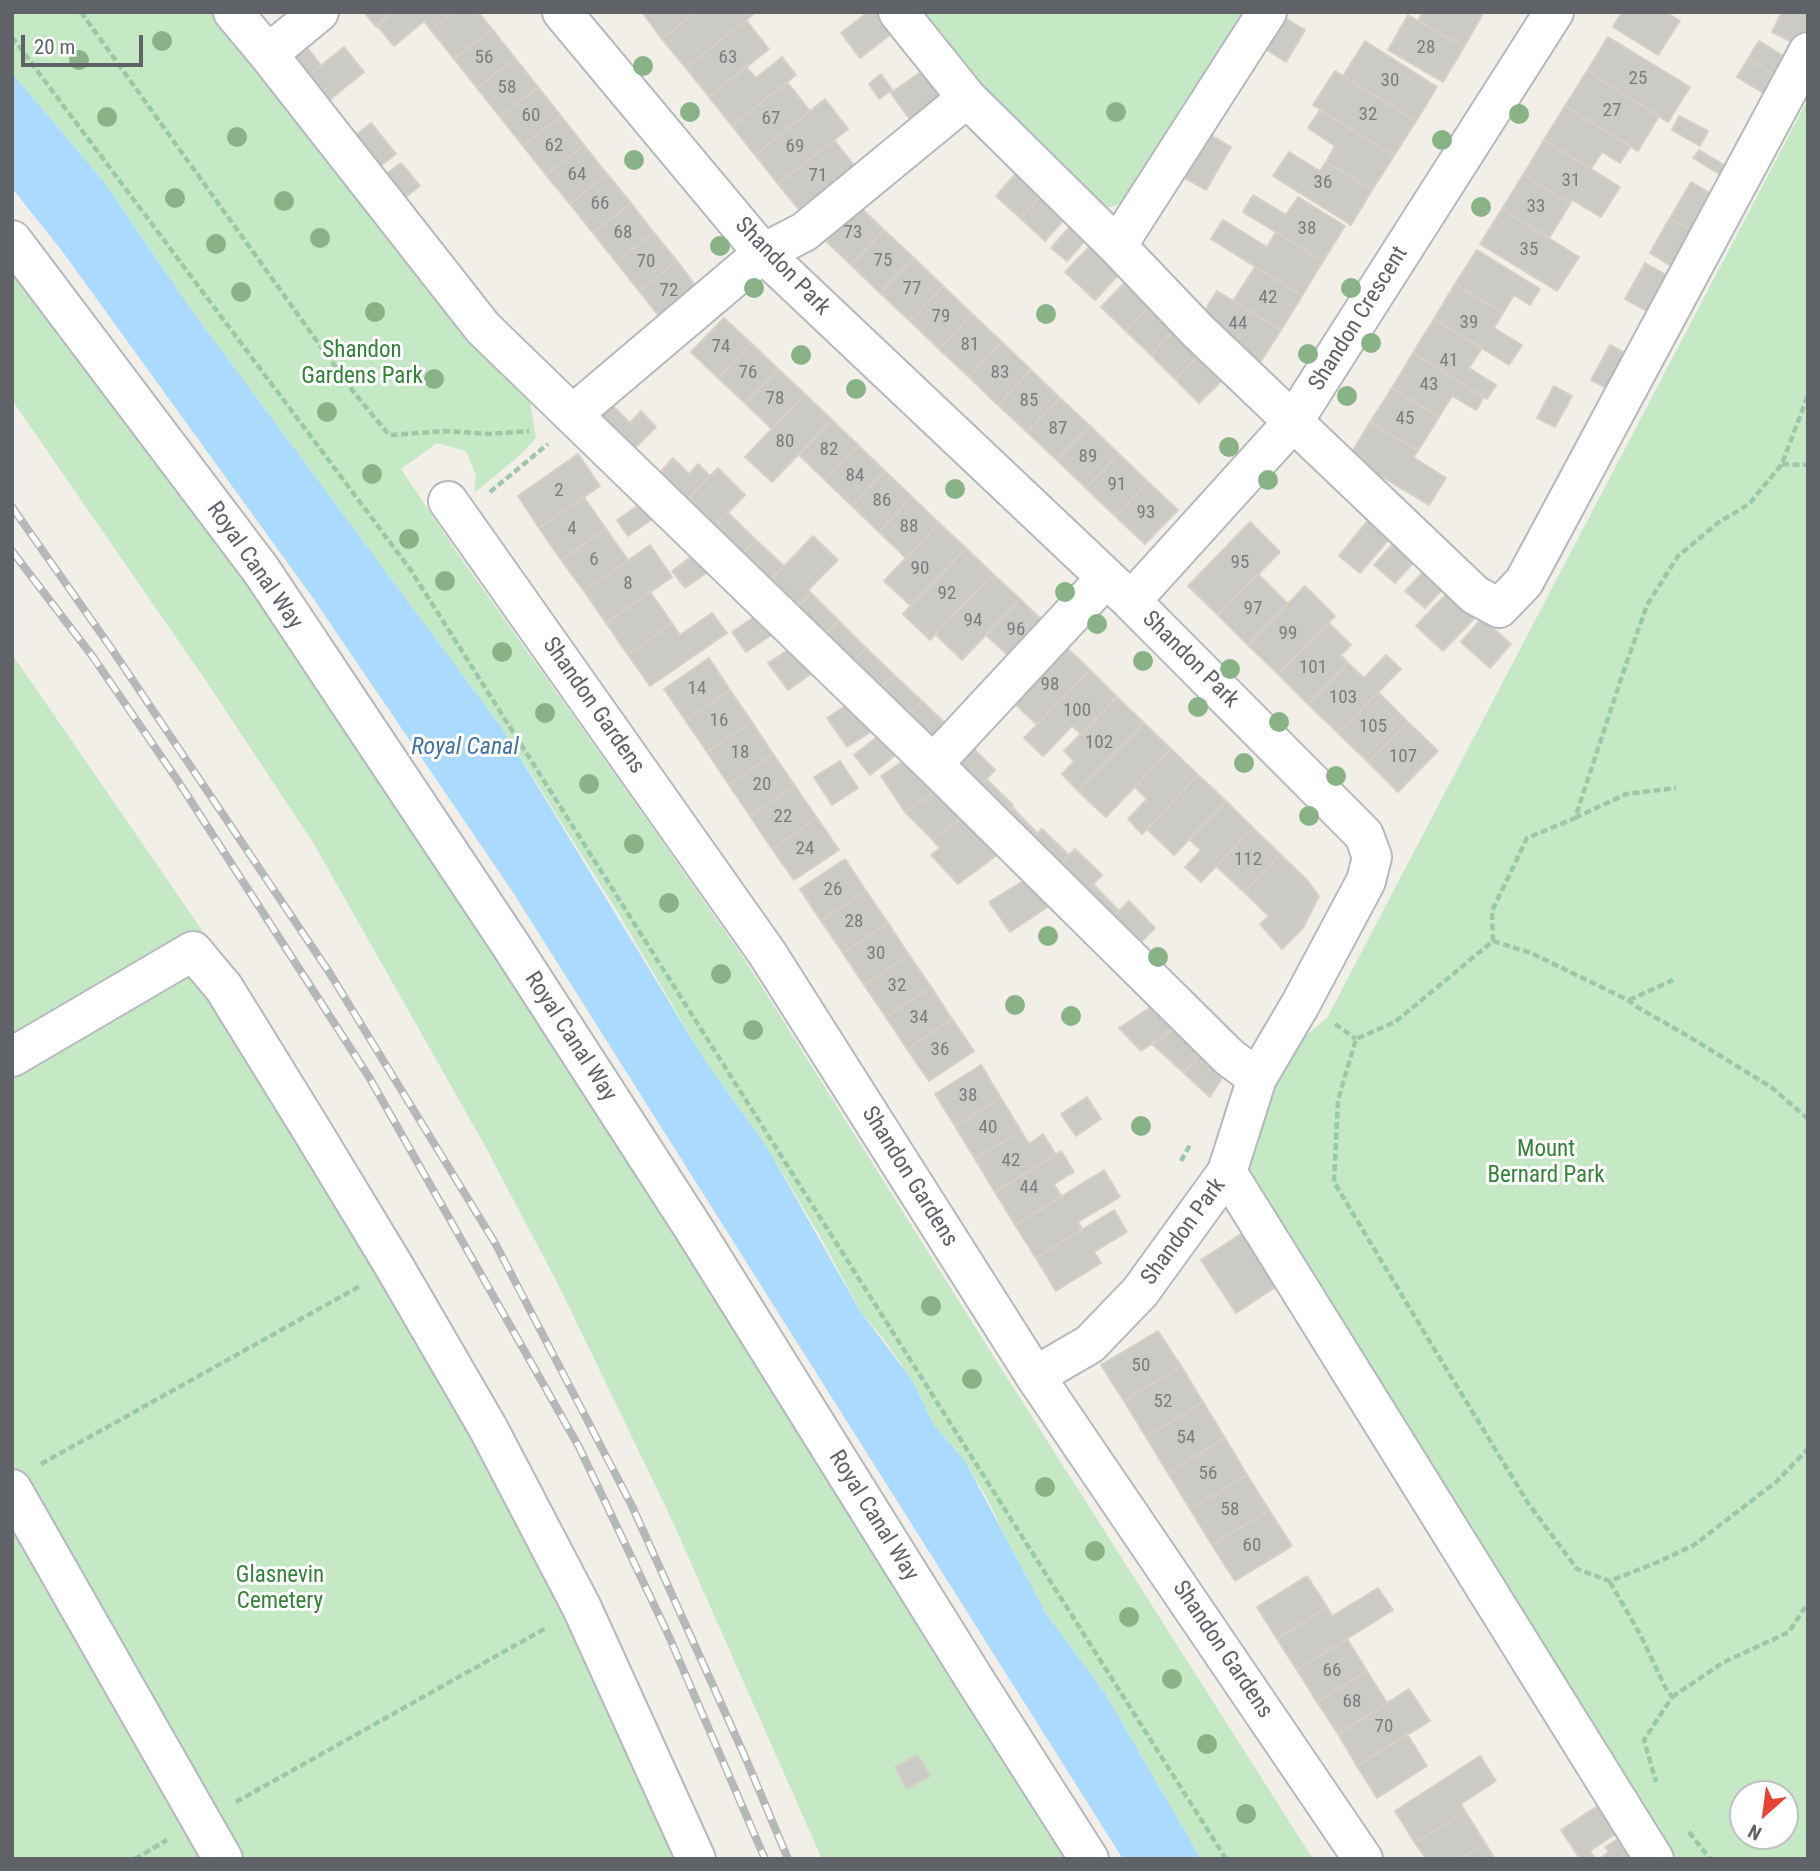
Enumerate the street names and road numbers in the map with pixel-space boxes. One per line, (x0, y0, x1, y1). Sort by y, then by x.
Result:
street label: Shandon Park (728, 212, 836, 322)
street label: Shandon Crescent (1304, 242, 1414, 396)
street label: Royal Canal Way (200, 497, 308, 635)
street label: Shandon Park (1136, 606, 1244, 714)
street label: Shandon Gardens (536, 633, 650, 779)
street label: Royal Canal Way (518, 967, 622, 1107)
street label: Shandon Gardens (855, 1102, 963, 1252)
street label: Shandon Park (1136, 1173, 1232, 1291)
street label: Royal Canal Way (822, 1446, 924, 1586)
street label: Shandon Gardens (1166, 1576, 1278, 1724)

